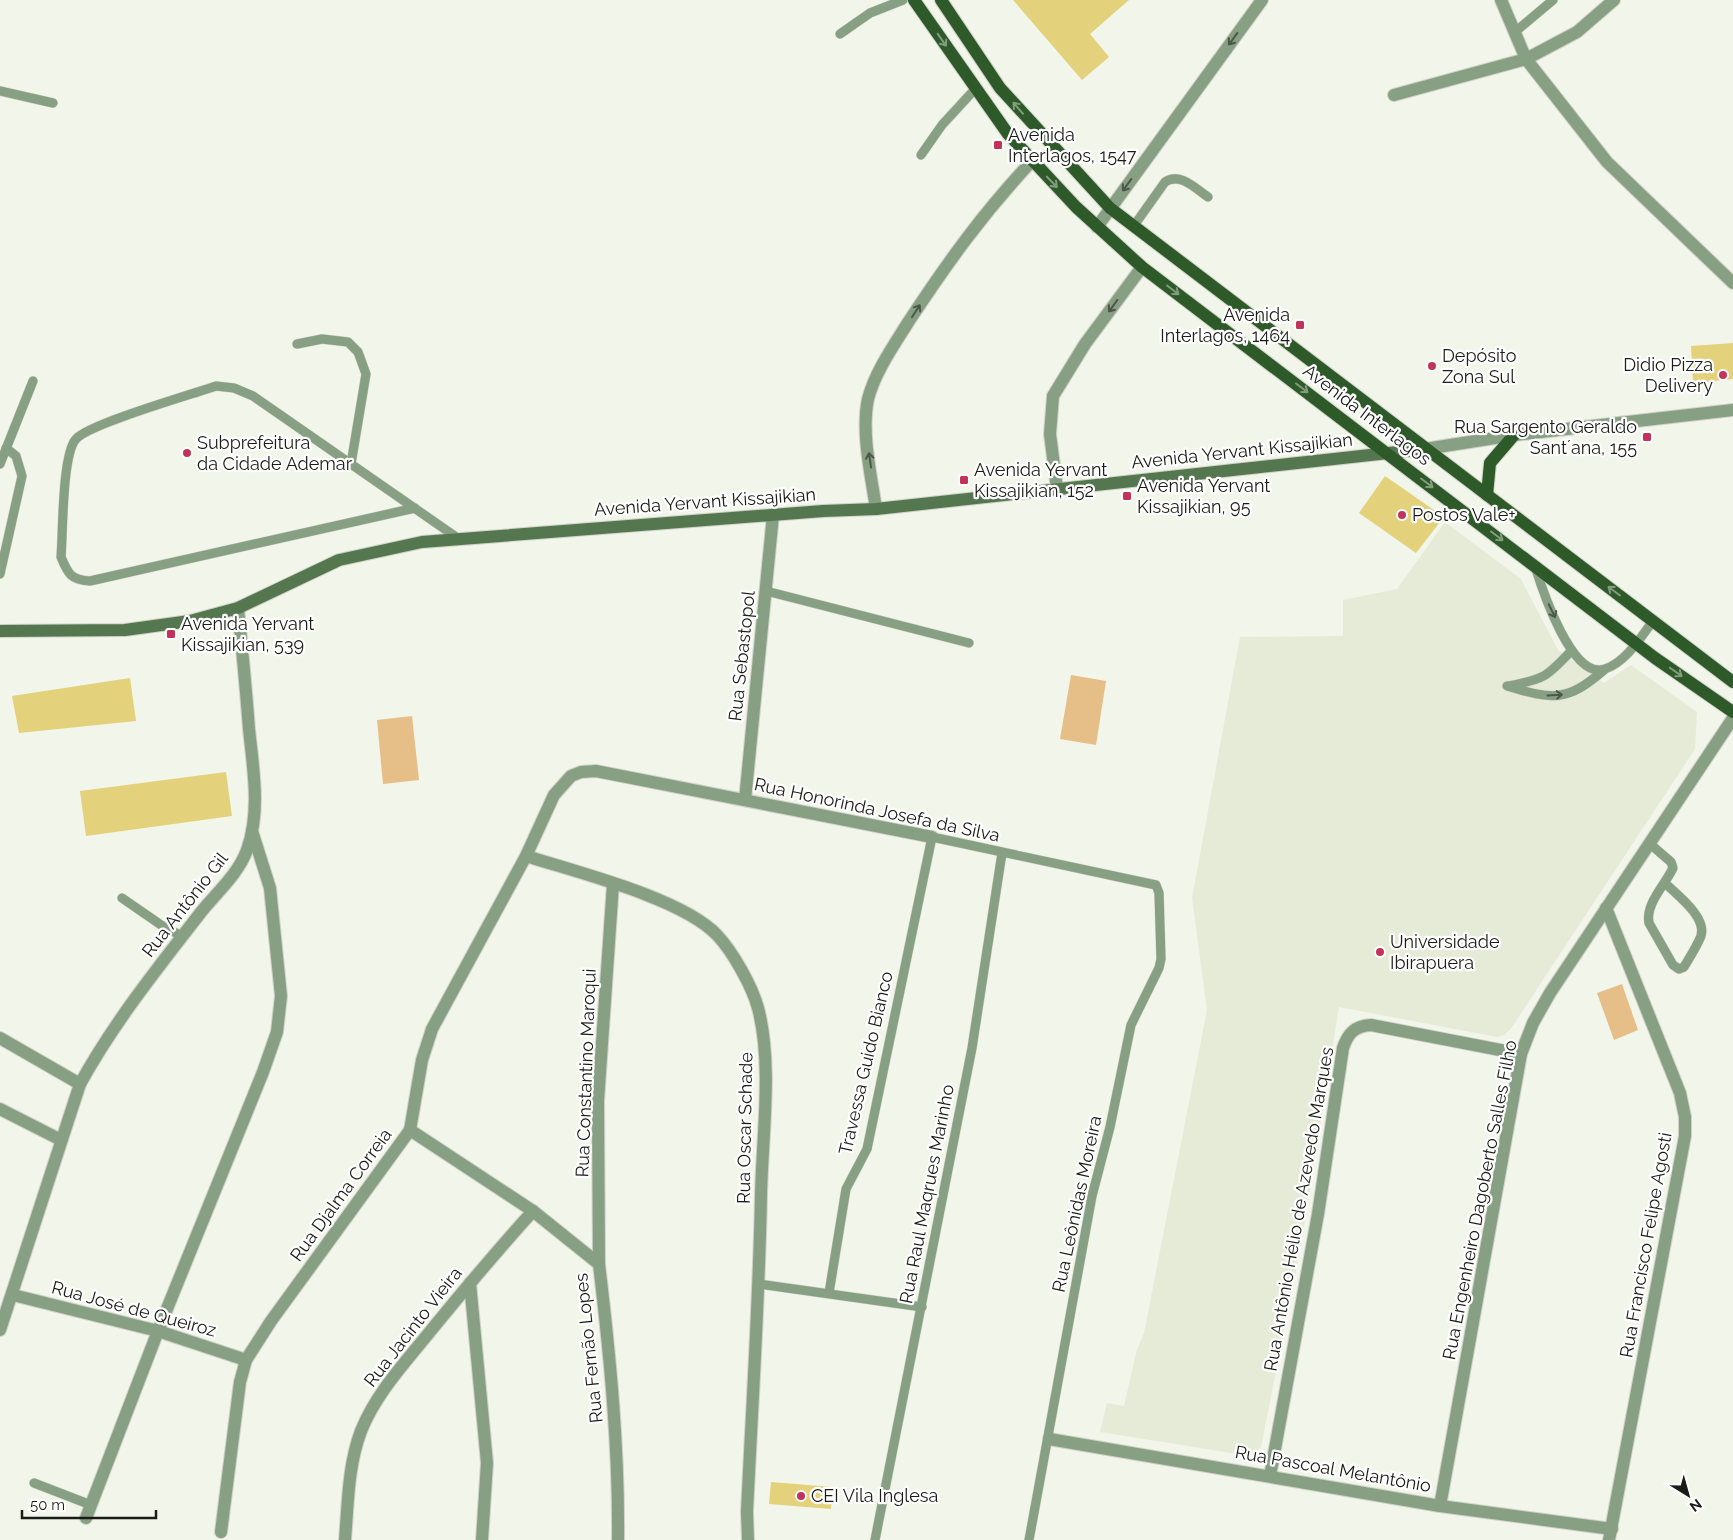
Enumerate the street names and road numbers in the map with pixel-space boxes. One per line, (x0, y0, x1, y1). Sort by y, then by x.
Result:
street label: Avenida Interlagos (1299, 360, 1435, 470)
street label: Avenida Yervant Kissajikian (1130, 428, 1354, 473)
street label: Avenida Yervant Kissajikian (593, 483, 817, 520)
street label: Rua Sebastopol (724, 590, 759, 722)
street label: Rua Honorinda Josefa da Silva (752, 773, 1002, 846)
street label: Rua Antônio Gil (137, 848, 232, 961)
street label: Rua Constantino Maroqui (571, 968, 600, 1178)
street label: Travessa Guido Bianco (834, 969, 897, 1157)
street label: Rua Engenheiro Dagoberto Salles Filho (1438, 1038, 1521, 1362)
street label: Rua Antônio Hélio de Azevedo Marques (1260, 1045, 1337, 1373)
street label: Rua Oscar Schade (733, 1051, 756, 1204)
street label: Rua Raul Maqrues Marinho (895, 1082, 958, 1305)
street label: Rua Leônidas Moreira (1048, 1114, 1105, 1294)
street label: Rua Djalma Correia (285, 1124, 396, 1265)
street label: Rua Francisco Felipe Agosti (1615, 1131, 1676, 1359)
street label: Rua Jacinto Vieira (359, 1263, 466, 1391)
street label: Rua Fernão Lopes (570, 1272, 607, 1424)
street label: Rua José de Queiroz (49, 1276, 219, 1341)
street label: Rua Pascoal Melantônio (1233, 1441, 1433, 1496)

